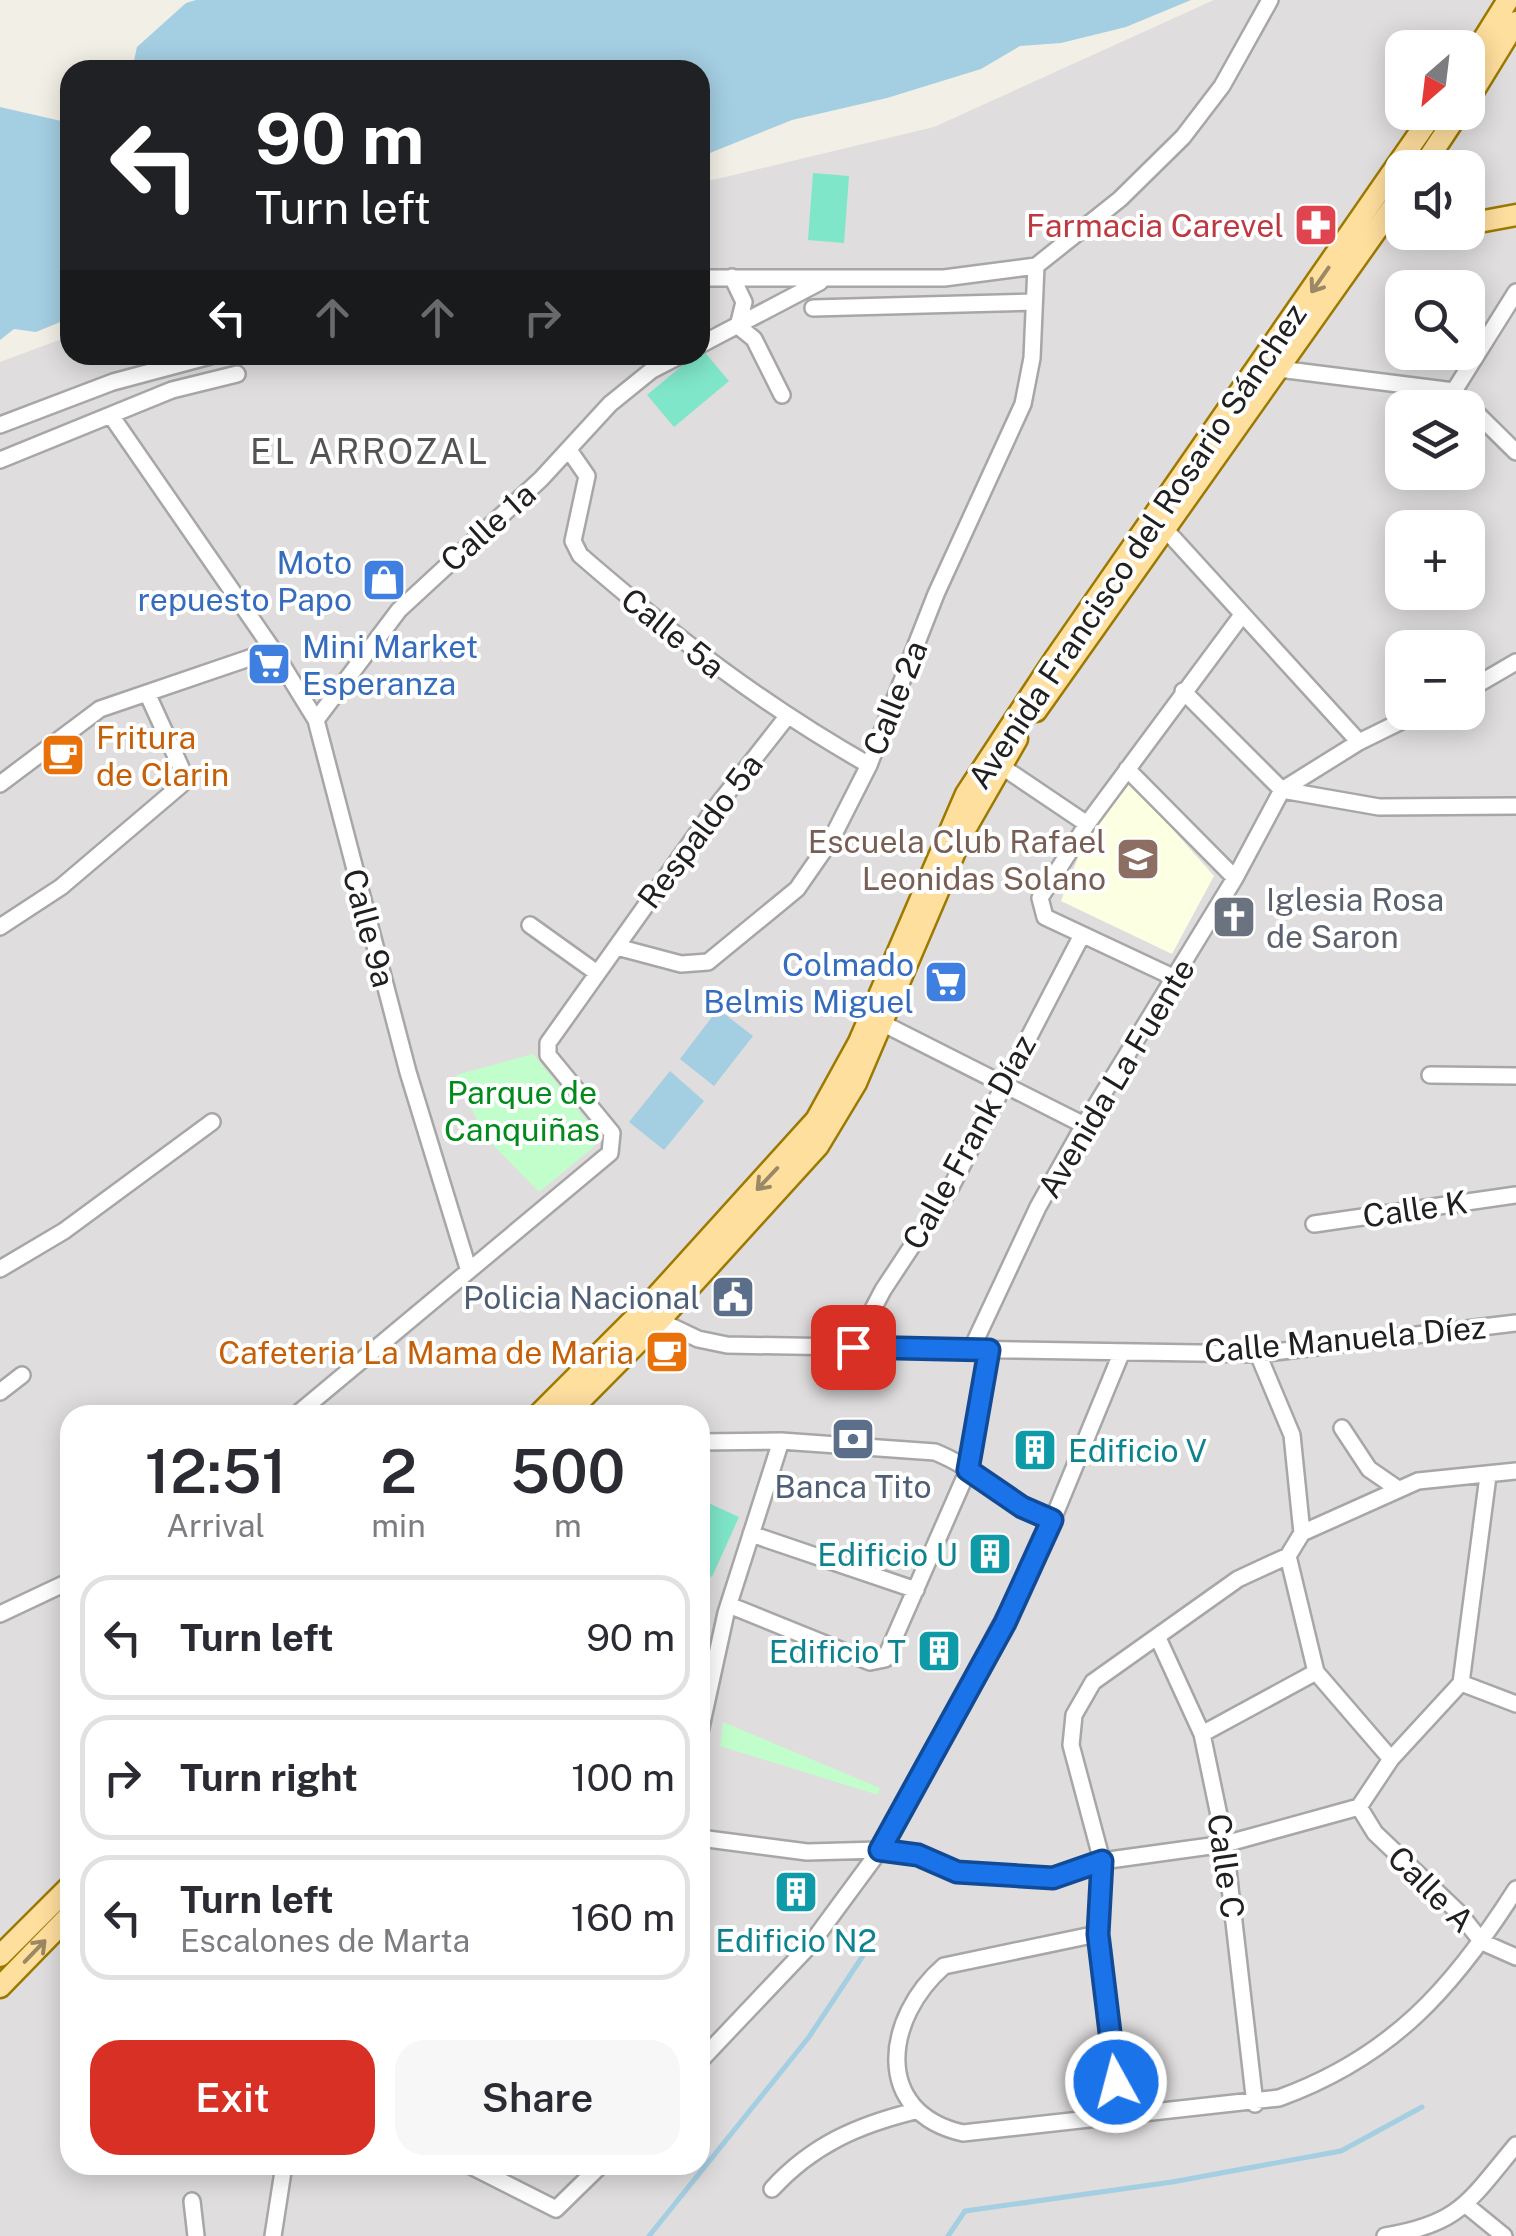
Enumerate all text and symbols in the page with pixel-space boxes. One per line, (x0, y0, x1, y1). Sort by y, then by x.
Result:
north arrow (1385, 30, 1485, 130)
map controls (1385, 30, 1485, 730)
text: 90 m (255, 97, 425, 180)
icon: left (90, 100, 220, 230)
button: sound (1385, 150, 1485, 250)
text: Turn left (255, 181, 431, 234)
pharmacy icon: Farmacia Carevel (1293, 202, 1339, 248)
place label: Farmacia Carevel (1026, 207, 1284, 244)
one-way arrow (1310, 266, 1331, 293)
button: search (1385, 270, 1485, 370)
icon: left (200, 290, 255, 345)
icon: ahead (305, 290, 360, 345)
icon: ahead (410, 290, 465, 345)
icon: right (515, 290, 570, 345)
street label: Avenida Francisco del Rosario Sánchez (960, 297, 1314, 795)
button: layers (1385, 390, 1485, 490)
district label: EL ARROZAL (250, 431, 490, 472)
street label: Calle 1a (433, 475, 543, 579)
button: + (1385, 510, 1485, 610)
place label: Moto repuesto Papo (138, 544, 352, 618)
shop icon: Moto repuesto Papo (361, 557, 407, 603)
street label: Calle 5a (614, 580, 732, 686)
place label: Mini Market Esperanza (302, 628, 478, 702)
button: − (1385, 630, 1485, 730)
street label: Calle 2a (855, 635, 935, 761)
supermarket icon: Mini Market Esperanza (246, 641, 292, 687)
place label: Fritura de Clarin (96, 719, 229, 793)
cafe icon: Fritura de Clarin (40, 732, 86, 778)
street label: Respaldo 5a (630, 747, 770, 915)
place label: Escuela Club Rafael Leonidas Solano (808, 823, 1106, 897)
school or university icon: Escuela Club Rafael Leonidas Solano (1115, 836, 1161, 882)
street label: Calle 9a (335, 865, 403, 991)
place label: Iglesia Rosa de Saron (1266, 881, 1444, 955)
church icon: Iglesia Rosa de Saron (1211, 894, 1257, 940)
place label: Colmado Belmis Miguel (703, 946, 914, 1020)
street label: Avenida La Fuente (1030, 952, 1202, 1204)
supermarket icon: Colmado Belmis Miguel (923, 959, 969, 1005)
street label: Calle Frank Díaz (895, 1028, 1043, 1256)
park label: Parque de Canquiñas (444, 1074, 600, 1148)
one-way arrow (755, 1166, 779, 1190)
street label: Calle K (1360, 1183, 1470, 1235)
public building icon: Policia Nacional (710, 1274, 756, 1320)
place label: Policia Nacional (463, 1279, 700, 1316)
pin (811, 1305, 896, 1390)
street label: Calle Manuela Díez (1203, 1308, 1487, 1370)
icon: arrive (826, 1320, 881, 1375)
cafe icon: Cafeteria La Mama de Maria (644, 1329, 690, 1375)
place label: Cafeteria La Mama de Maria (218, 1334, 634, 1371)
bank icon: Banca Tito (830, 1416, 876, 1462)
building icon: Edificio V (1012, 1427, 1058, 1473)
place label: Edificio V (1068, 1432, 1207, 1469)
text: 12:51 (145, 1436, 287, 1507)
text: 2 (380, 1436, 417, 1507)
text: 500 (510, 1436, 625, 1507)
place label: Banca Tito (774, 1468, 932, 1505)
text: Arrival (166, 1507, 265, 1544)
text: min (371, 1507, 426, 1544)
text: m (554, 1507, 582, 1544)
building icon: Edificio U (967, 1531, 1013, 1577)
place label: Edificio U (817, 1536, 958, 1573)
icon: left (95, 1610, 150, 1665)
text: Turn left (180, 1615, 334, 1660)
text: 90 m (586, 1615, 675, 1660)
building icon: Edificio T (916, 1628, 962, 1674)
place label: Edificio T (769, 1633, 906, 1670)
icon: right (95, 1750, 150, 1805)
text: Turn right (180, 1755, 358, 1800)
text: 100 m (571, 1755, 675, 1800)
street label: Calle C (1200, 1811, 1252, 1921)
street label: Calle A (1380, 1838, 1482, 1940)
building icon: Edificio N2 (773, 1869, 819, 1915)
text: Turn left (180, 1877, 334, 1922)
icon: left (95, 1890, 150, 1945)
text: 160 m (571, 1895, 675, 1940)
text: Escalones de Marta (180, 1922, 470, 1959)
place label: Edificio N2 (715, 1922, 877, 1959)
one-way arrow (23, 1940, 47, 1964)
position arrow (1064, 2030, 1168, 2134)
button: Exit (90, 2040, 375, 2155)
button: Share (395, 2040, 680, 2155)

